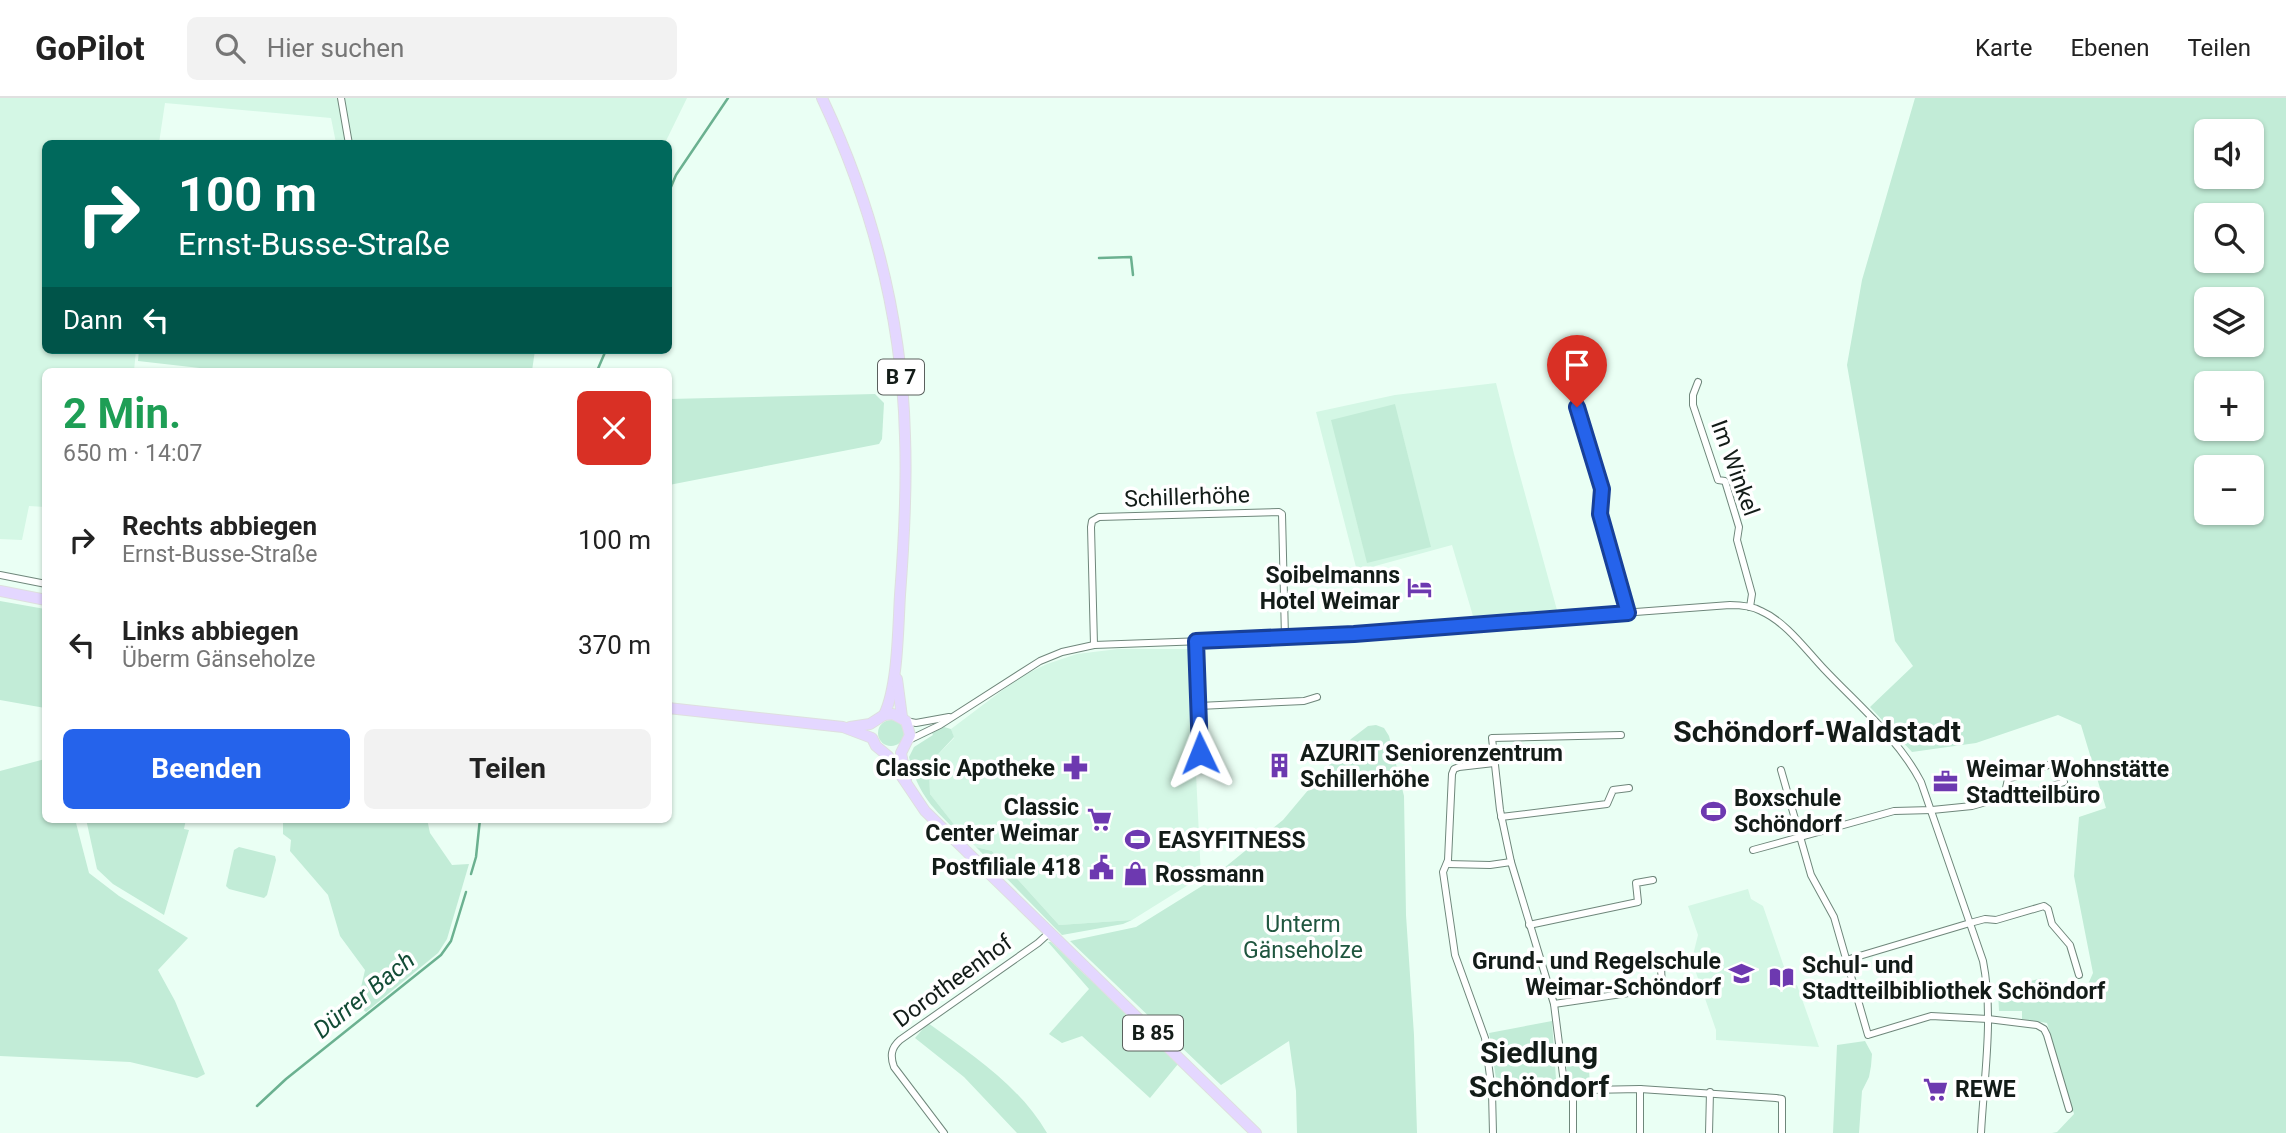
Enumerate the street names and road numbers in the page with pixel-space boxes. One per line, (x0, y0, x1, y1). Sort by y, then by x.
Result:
road number: B 7 (878, 360, 924, 394)
street label: Im Winkel (1705, 416, 1765, 520)
street label: Schillerhöhe (1124, 481, 1250, 513)
street label: Dorotheenhof (888, 928, 1018, 1033)
road number: B 85 (1123, 1016, 1183, 1051)

